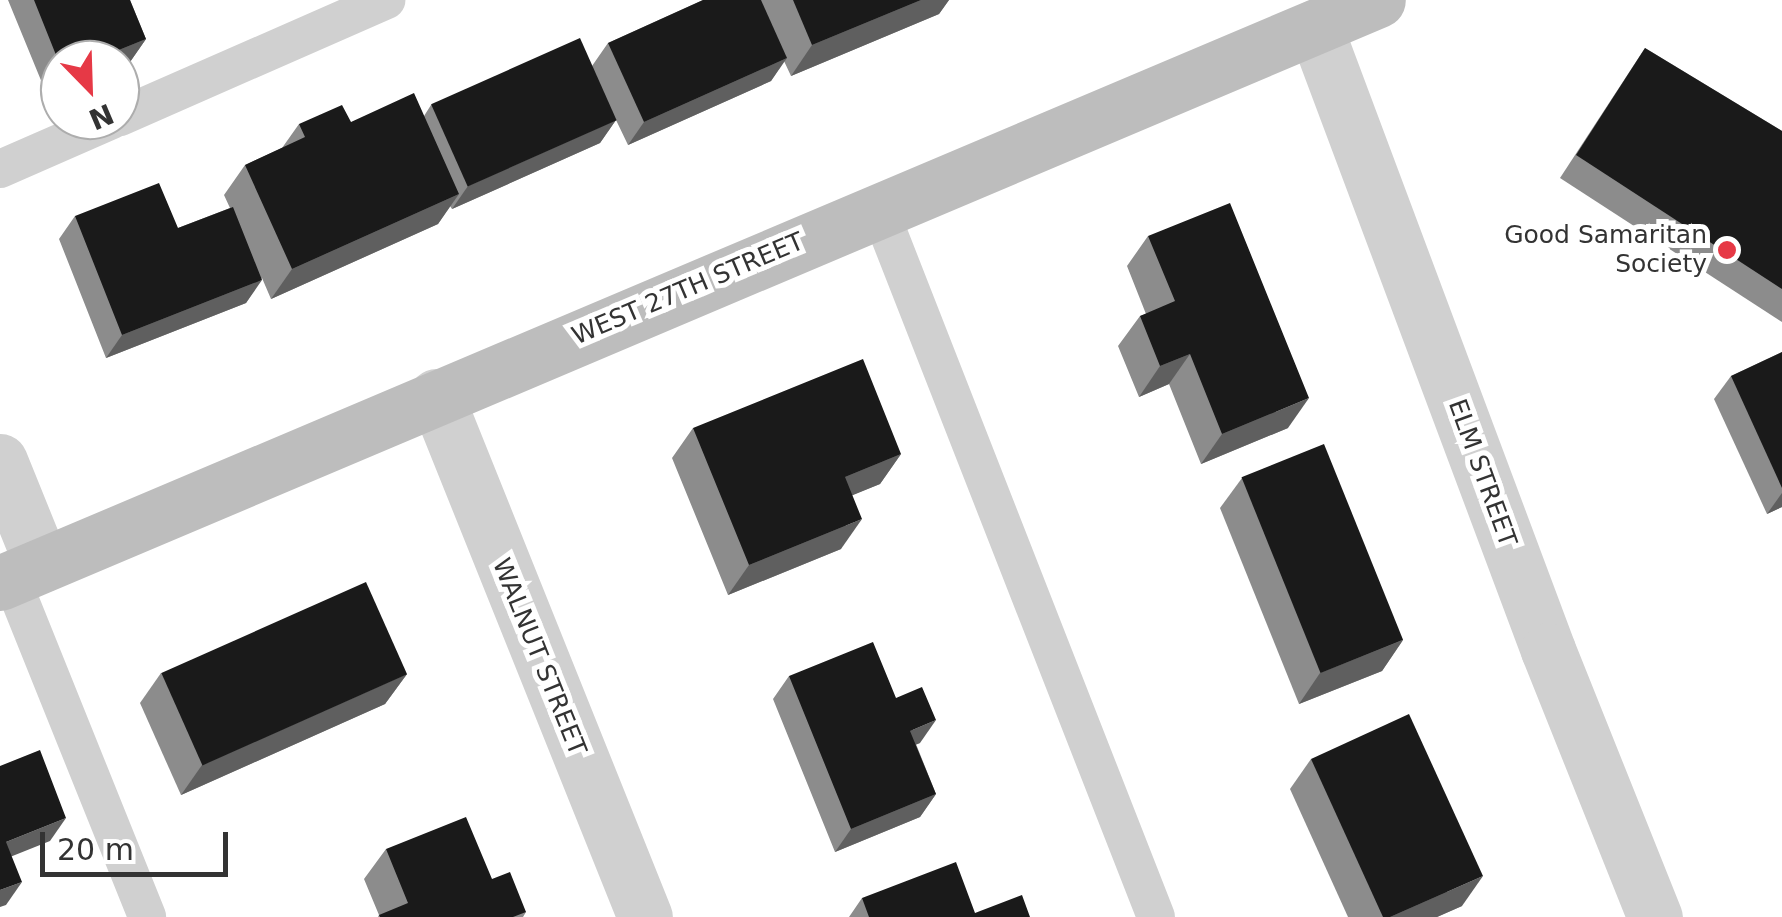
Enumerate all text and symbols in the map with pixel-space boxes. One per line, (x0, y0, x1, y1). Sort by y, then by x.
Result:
north arrow (40, 40, 140, 140)
text: N (84, 96, 118, 136)
place label: Good Samaritan Society (1504, 221, 1707, 280)
street label: WEST 27TH STREET (568, 227, 808, 351)
marker: Good Samaritan Society (1716, 239, 1738, 261)
street label: ELM STREET (1441, 395, 1523, 551)
street label: WALNUT STREET (486, 554, 592, 760)
scale bar (45, 812, 232, 874)
text: 20 m (57, 832, 134, 867)

